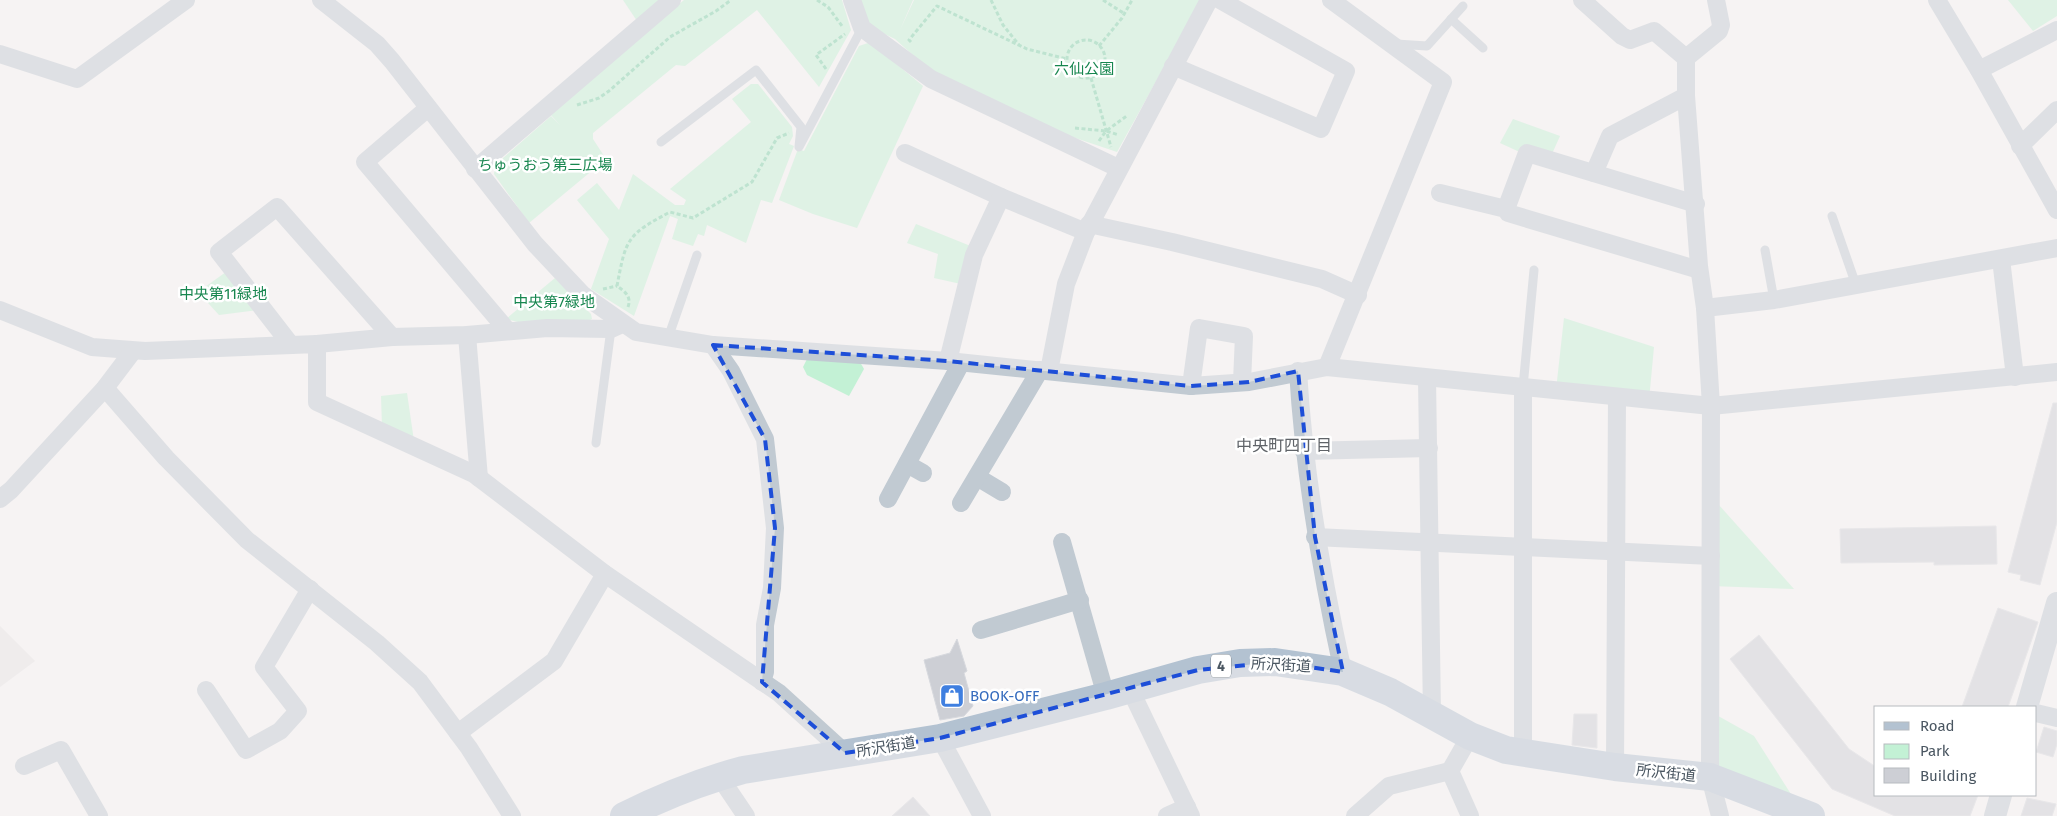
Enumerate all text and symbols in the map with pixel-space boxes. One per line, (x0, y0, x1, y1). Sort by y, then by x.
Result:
park label: 六仙公園 (1054, 60, 1114, 78)
park label: ちゅうおう第三広場 (477, 156, 613, 174)
park label: 中央第11緑地 (179, 285, 267, 303)
park label: 中央第7緑地 (513, 293, 595, 311)
district label: 中央町四丁目 (1236, 436, 1332, 455)
road number: 4 (1211, 654, 1231, 678)
street label: 所沢街道 (1251, 654, 1311, 676)
shop icon: BOOK-OFF (939, 683, 965, 709)
place label: BOOK-OFF (970, 687, 1039, 705)
legend (1874, 706, 2037, 796)
text: Road (1920, 717, 1955, 735)
street label: 所沢街道 (855, 733, 917, 761)
text: Park (1920, 742, 1950, 760)
street label: 所沢街道 (1635, 761, 1697, 785)
text: Building (1920, 767, 1976, 785)

